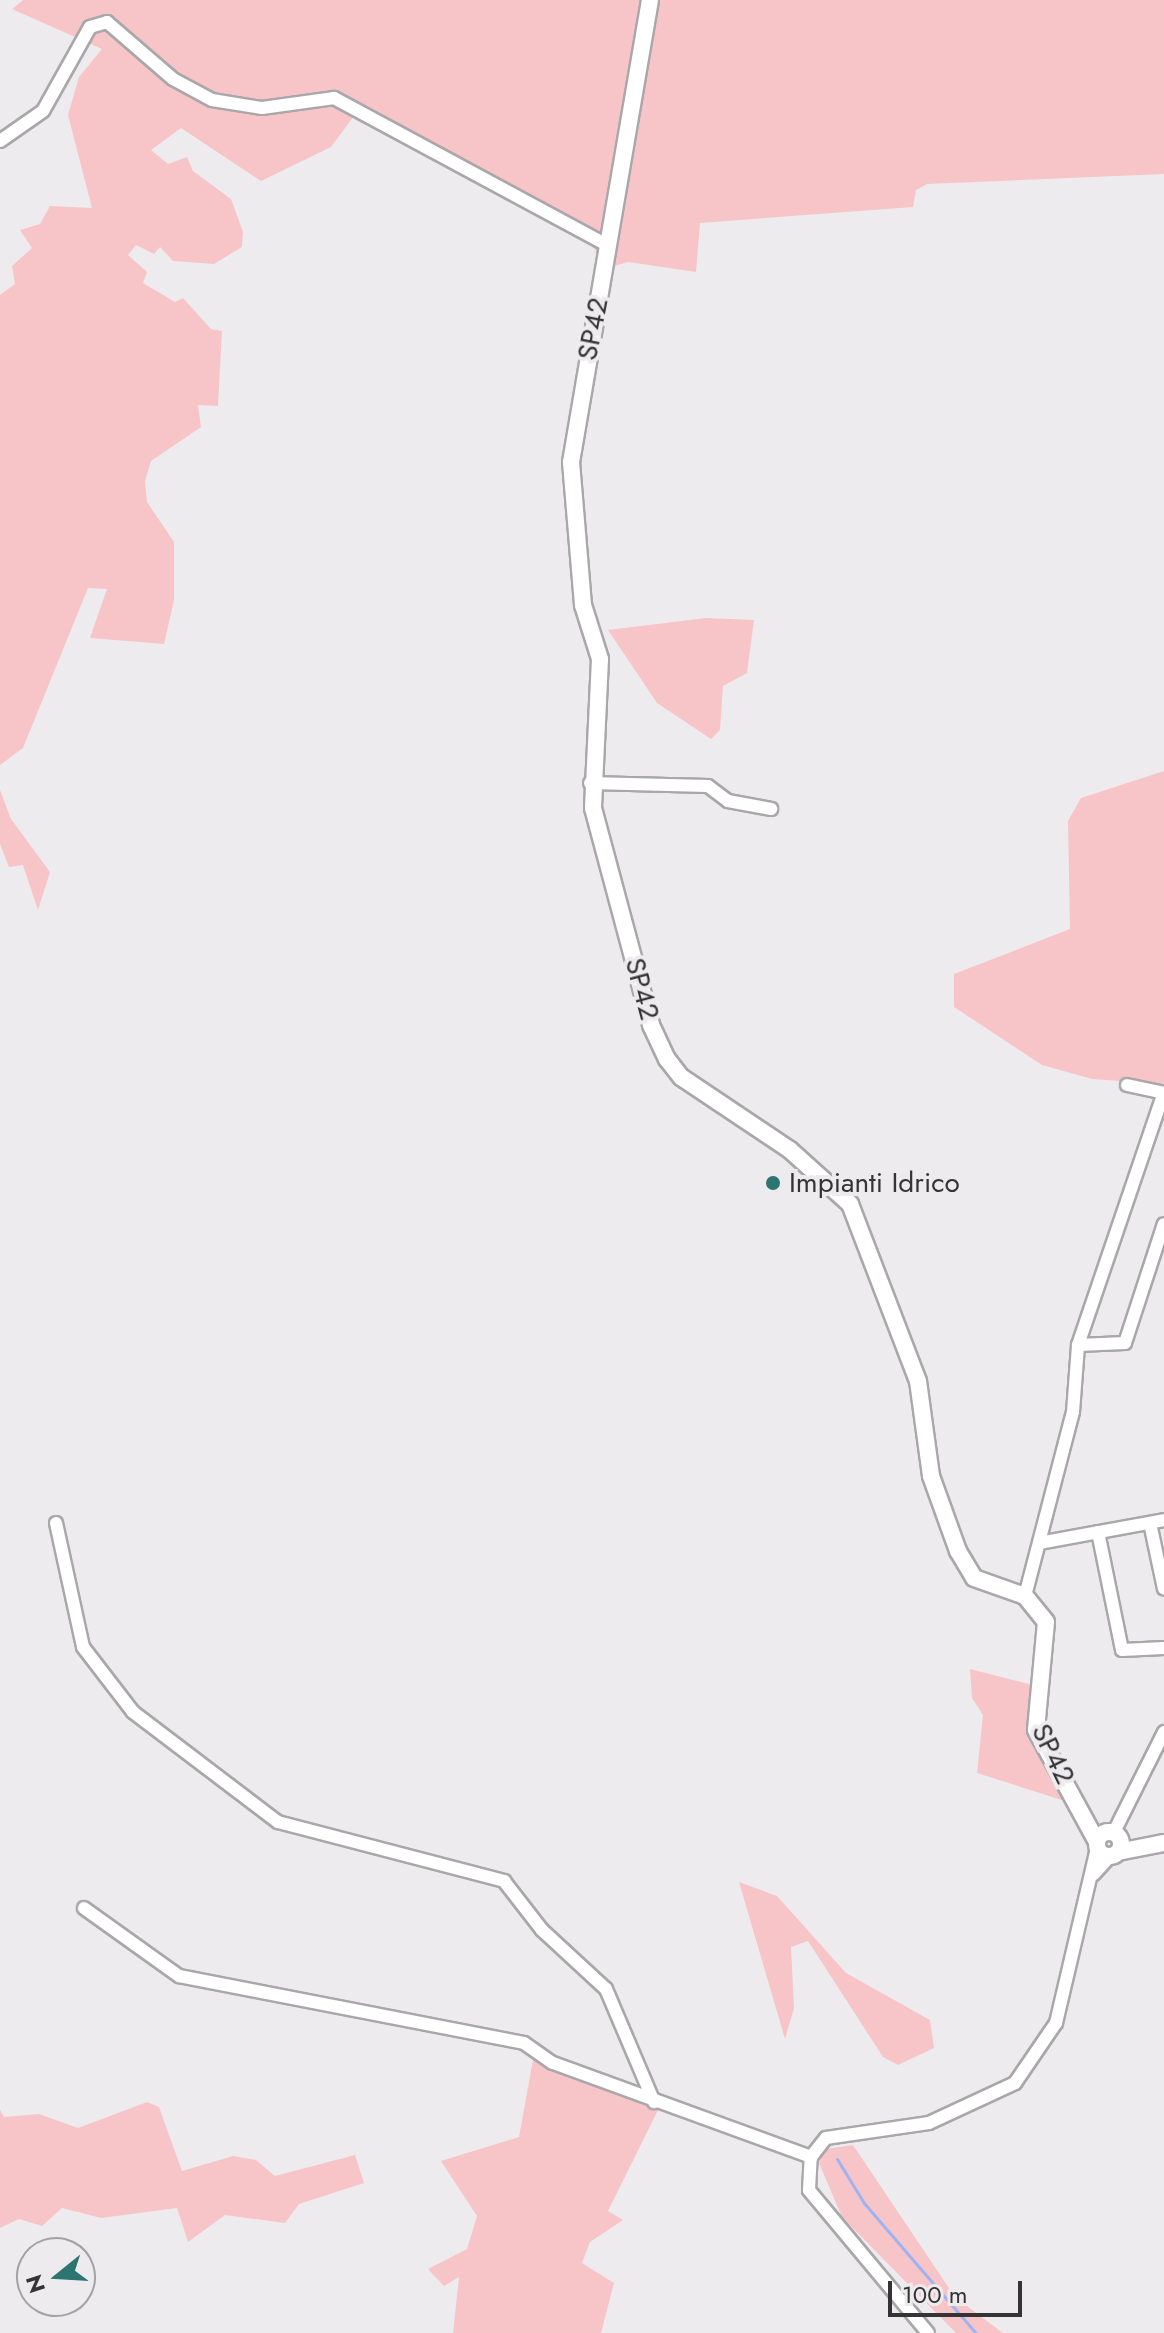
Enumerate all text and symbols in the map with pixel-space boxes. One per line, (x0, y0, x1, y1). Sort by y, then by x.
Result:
street label: SP42 (571, 295, 615, 363)
street label: SP42 (618, 954, 666, 1024)
place label: Impianti Idrico (789, 1166, 960, 1200)
marker: Impianti Idrico (764, 1174, 782, 1192)
street label: SP42 (1024, 1718, 1082, 1790)
north arrow (16, 2237, 96, 2317)
scale bar (892, 2265, 1026, 2315)
text: N (17, 2271, 53, 2297)
text: 100 m (902, 2277, 968, 2312)

